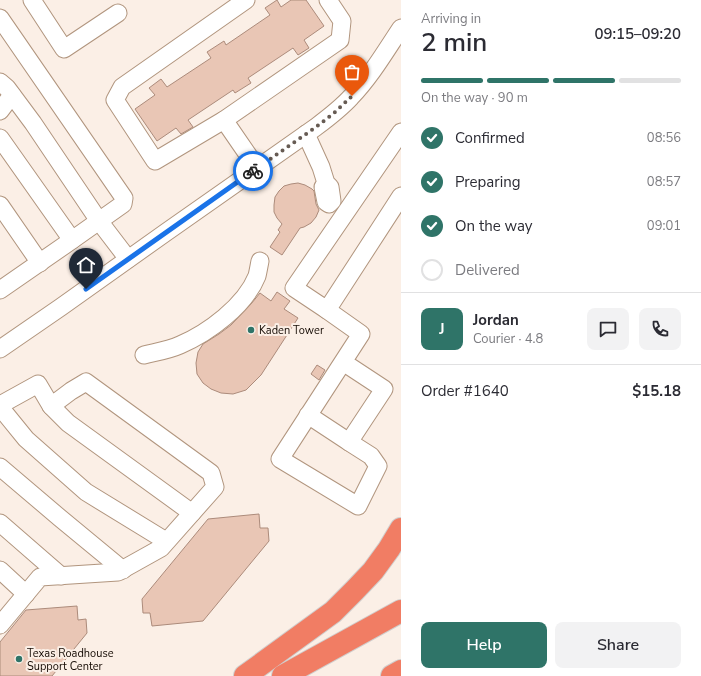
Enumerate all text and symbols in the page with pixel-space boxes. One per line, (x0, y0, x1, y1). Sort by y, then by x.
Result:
text: Arriving in (421, 10, 481, 28)
text: 09:15–09:20 (594, 24, 681, 44)
text: 2 min (421, 25, 487, 60)
pin (335, 55, 369, 96)
icon: bag (341, 61, 363, 83)
text: On the way · 90 m (421, 89, 528, 107)
icon: check (421, 127, 443, 149)
text: Confirmed (455, 128, 525, 148)
text: 08:56 (647, 129, 681, 147)
courier (233, 151, 273, 191)
icon: bike (242, 160, 264, 182)
icon: check (421, 171, 443, 193)
text: Preparing (455, 172, 520, 192)
text: 08:57 (647, 173, 681, 191)
icon: check (421, 215, 443, 237)
text: On the way (455, 216, 533, 236)
text: 09:01 (647, 217, 681, 235)
pin (69, 248, 103, 289)
icon: home (75, 254, 97, 276)
text: Delivered (455, 260, 520, 280)
button: chat (587, 308, 629, 350)
button: phone (639, 308, 681, 350)
text: Jordan (473, 310, 519, 330)
text: J (439, 319, 445, 339)
place label: Kaden Tower (259, 323, 324, 338)
marker: Kaden Tower (246, 325, 256, 335)
text: Courier · 4.8 (473, 330, 543, 348)
text: Order #1640 (421, 381, 509, 401)
text: $15.18 (632, 381, 681, 401)
button: Help (421, 622, 547, 668)
button: Share (555, 622, 681, 668)
place label: Texas Roadhouse Support Center (27, 646, 114, 674)
marker: Texas Roadhouse Support Center (14, 654, 24, 664)

